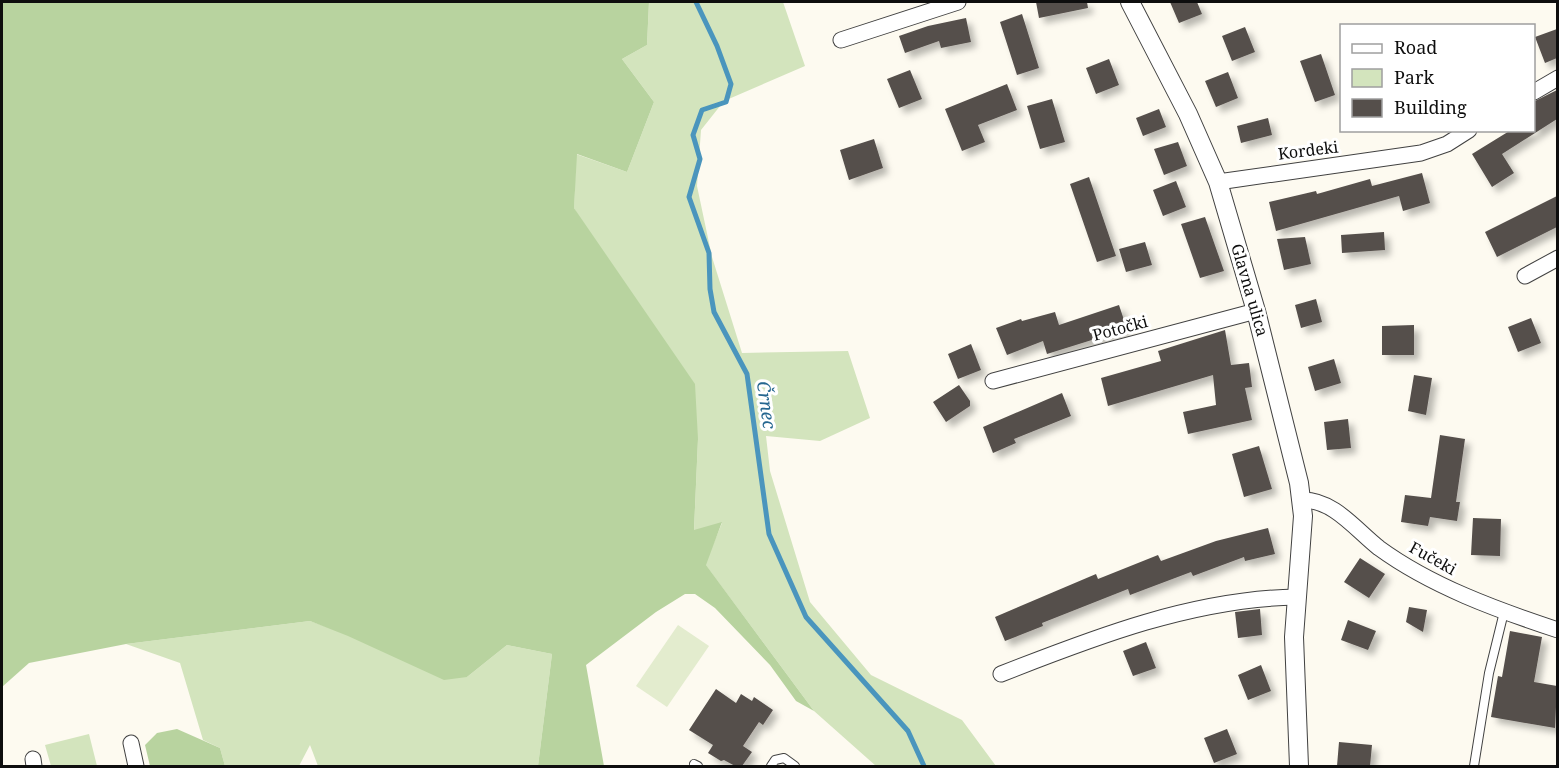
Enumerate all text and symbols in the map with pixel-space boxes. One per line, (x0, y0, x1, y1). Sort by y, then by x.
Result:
legend (1340, 24, 1535, 132)
text: Road (1394, 35, 1437, 59)
text: Park (1394, 65, 1434, 89)
text: Building (1394, 95, 1467, 119)
street label: Kordeki (1277, 135, 1339, 165)
street label: Glavna ulica (1226, 241, 1274, 339)
street label: Potočki (1090, 310, 1150, 346)
water label: Črnec (752, 379, 782, 431)
street label: Fučeki (1406, 536, 1460, 580)

